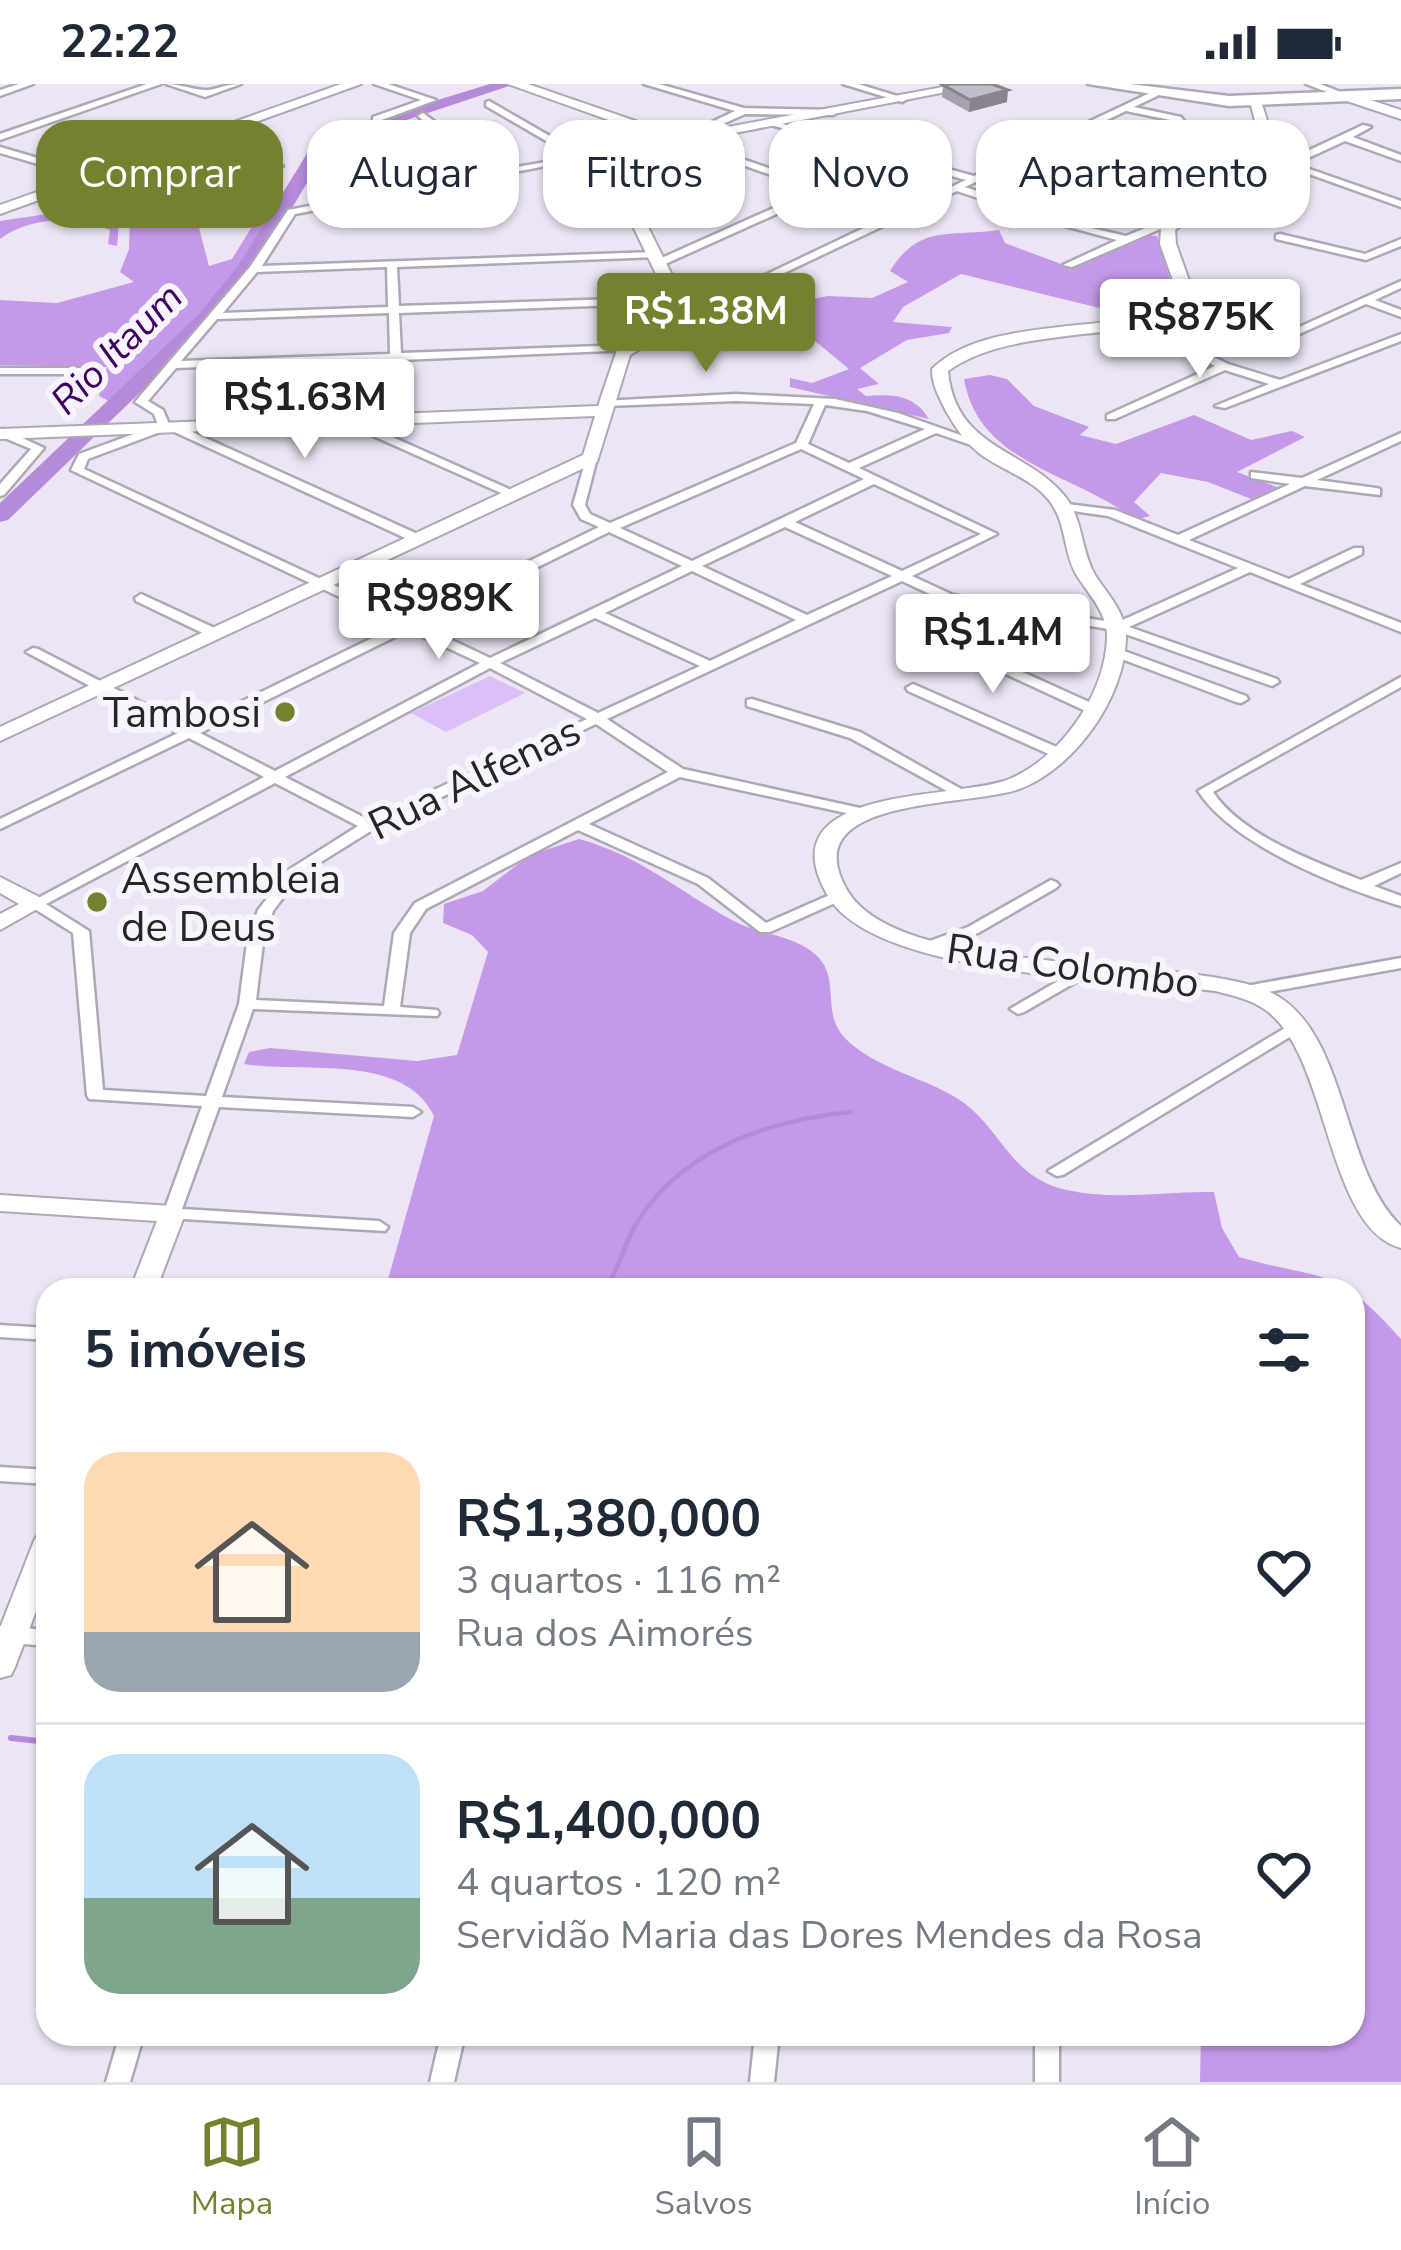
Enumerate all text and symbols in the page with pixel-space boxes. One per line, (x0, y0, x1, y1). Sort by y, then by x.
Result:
text: 22:22 (60, 12, 179, 73)
chip: Comprar (36, 120, 283, 228)
chip: Alugar (307, 120, 519, 228)
chip: Filtros (543, 120, 745, 228)
chip: Novo (769, 120, 952, 228)
chip: Apartamento (976, 120, 1310, 228)
water label: Rio Itaum (39, 271, 195, 427)
pin: R$1.38M (595, 273, 817, 375)
pin: R$875K (1102, 279, 1298, 381)
text: R$1.38M (624, 285, 788, 338)
text: R$875K (1127, 291, 1273, 344)
pin: R$1.63M (194, 359, 416, 461)
text: R$1.63M (223, 371, 387, 424)
pin: R$989K (341, 560, 537, 662)
text: R$989K (366, 572, 512, 625)
pin: R$1.4M (895, 594, 1091, 696)
text: R$1.4M (923, 606, 1063, 659)
place label: Tambosi (103, 685, 261, 742)
marker: Tambosi (272, 699, 298, 725)
street label: Rua Alfenas (359, 702, 590, 854)
place label: Assembleia de Deus (121, 851, 341, 956)
marker: Assembleia de Deus (84, 889, 110, 915)
street label: Rua Colombo (943, 921, 1203, 1012)
text: 5 imóveis (84, 1315, 307, 1385)
icon: filters (1251, 1317, 1317, 1383)
text: R$1,380,000 (456, 1484, 761, 1554)
icon: home (180, 1500, 324, 1644)
icon: heart (1251, 1539, 1317, 1605)
text: 3 quartos · 116 m² (456, 1554, 781, 1607)
text: Rua dos Aimorés (456, 1607, 754, 1660)
text: R$1,400,000 (456, 1786, 761, 1856)
icon: home (180, 1802, 324, 1946)
icon: heart (1251, 1841, 1317, 1907)
text: 4 quartos · 120 m² (456, 1856, 781, 1909)
text: Servidão Maria das Dores Mendes da Rosa (456, 1909, 1203, 1962)
tab: Mapa (191, 2109, 273, 2226)
tab: Salvos (655, 2109, 753, 2226)
tab: Início (1134, 2109, 1210, 2226)

